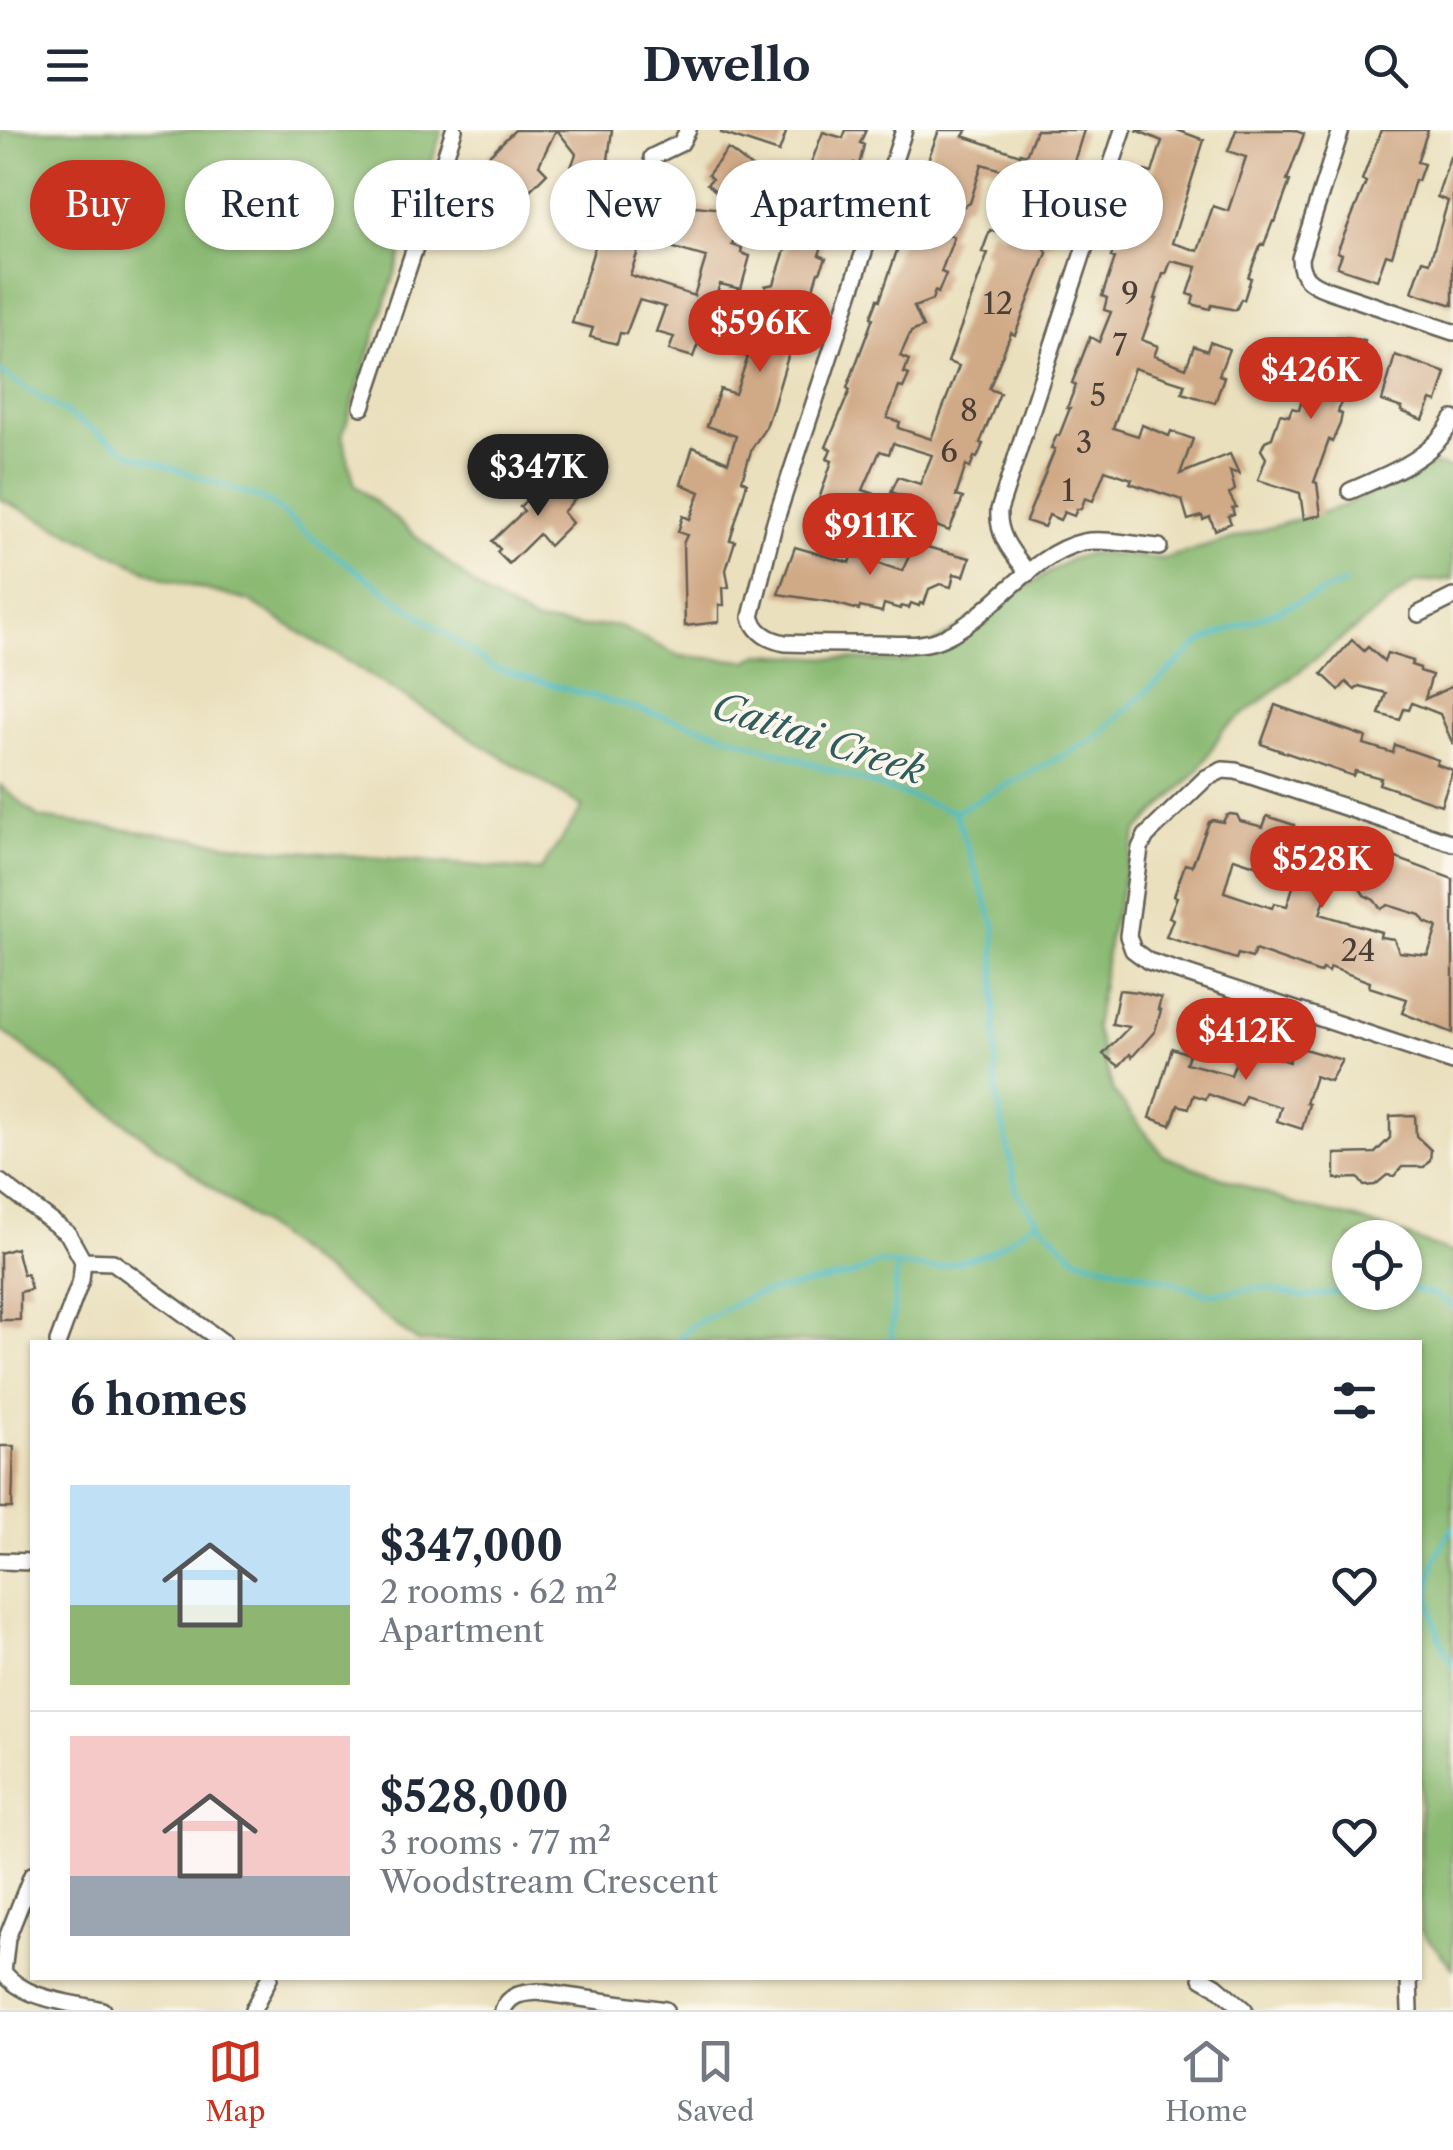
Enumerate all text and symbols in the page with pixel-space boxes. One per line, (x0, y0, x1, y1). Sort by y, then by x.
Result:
text: Dwello (642, 37, 811, 93)
icon: menu (40, 38, 95, 93)
icon: search (1358, 38, 1413, 93)
chip: Buy (30, 160, 165, 250)
chip: Rent (185, 160, 334, 250)
chip: Filters (354, 160, 530, 250)
chip: New (550, 160, 696, 250)
chip: Apartment (716, 160, 966, 250)
chip: House (986, 160, 1163, 250)
house number: 9 (1121, 275, 1139, 312)
house number: 12 (983, 285, 1013, 322)
pin: $596K (690, 290, 830, 375)
text: $596K (710, 303, 810, 342)
house number: 7 (1113, 327, 1128, 364)
pin: $426K (1241, 337, 1381, 422)
text: $426K (1261, 350, 1361, 389)
house number: 5 (1090, 377, 1106, 414)
house number: 8 (960, 392, 978, 429)
house number: 3 (1076, 424, 1092, 461)
house number: 6 (940, 433, 958, 470)
pin: $347K (468, 434, 608, 519)
text: $347K (489, 447, 587, 486)
house number: 1 (1062, 472, 1075, 509)
pin: $911K (800, 493, 940, 578)
text: $911K (824, 506, 916, 545)
water label: Cattai Creek (707, 682, 931, 794)
pin: $528K (1252, 826, 1392, 911)
text: $528K (1272, 839, 1372, 878)
house number: 24 (1341, 932, 1375, 969)
pin: $412K (1176, 998, 1316, 1083)
text: $412K (1198, 1011, 1294, 1050)
map controls (1332, 1220, 1422, 1310)
button: locate (1332, 1220, 1422, 1310)
icon: filters (1327, 1373, 1382, 1428)
text: 6 homes (70, 1374, 248, 1426)
text: $347,000 (380, 1520, 563, 1572)
icon: home (150, 1525, 270, 1645)
icon: heart (1327, 1558, 1382, 1613)
text: 2 rooms · 62 m² (380, 1572, 618, 1611)
text: Apartment (380, 1611, 544, 1650)
text: $528,000 (380, 1771, 569, 1823)
icon: home (150, 1776, 270, 1896)
icon: heart (1327, 1809, 1382, 1864)
text: 3 rooms · 77 m² (380, 1823, 611, 1862)
text: Woodstream Crescent (380, 1862, 718, 1901)
tab: Map (205, 2034, 266, 2128)
tab: Saved (677, 2034, 754, 2128)
tab: Home (1165, 2034, 1248, 2128)

